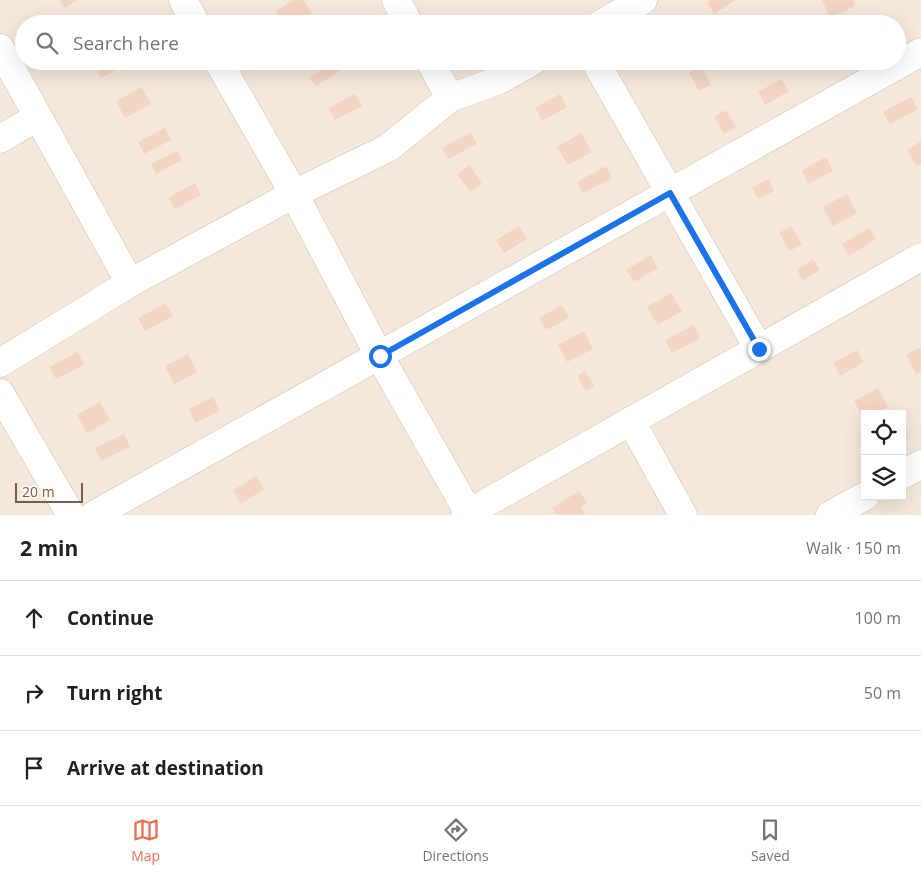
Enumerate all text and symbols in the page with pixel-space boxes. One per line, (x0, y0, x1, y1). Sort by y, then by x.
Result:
search box (15, 15, 906, 70)
icon: search (33, 29, 61, 57)
text: Search here (73, 30, 179, 56)
route end (748, 338, 771, 361)
route start (369, 345, 392, 368)
map controls (861, 410, 906, 500)
button: locate (861, 410, 906, 455)
button: layers (861, 455, 906, 500)
scale bar (15, 480, 82, 503)
text: 20 m (22, 482, 55, 501)
text: 2 min (20, 534, 78, 562)
text: Walk · 150 m (806, 537, 901, 559)
icon: ahead (20, 604, 48, 632)
text: Continue (67, 605, 154, 631)
text: 100 m (855, 607, 901, 629)
icon: right (20, 679, 48, 707)
text: Turn right (67, 680, 162, 706)
text: 50 m (864, 682, 901, 704)
icon: arrive (20, 754, 48, 782)
text: Arrive at destination (67, 755, 264, 781)
tab: Map (131, 816, 160, 865)
tab: Directions (422, 816, 489, 865)
tab: Saved (751, 816, 790, 865)

